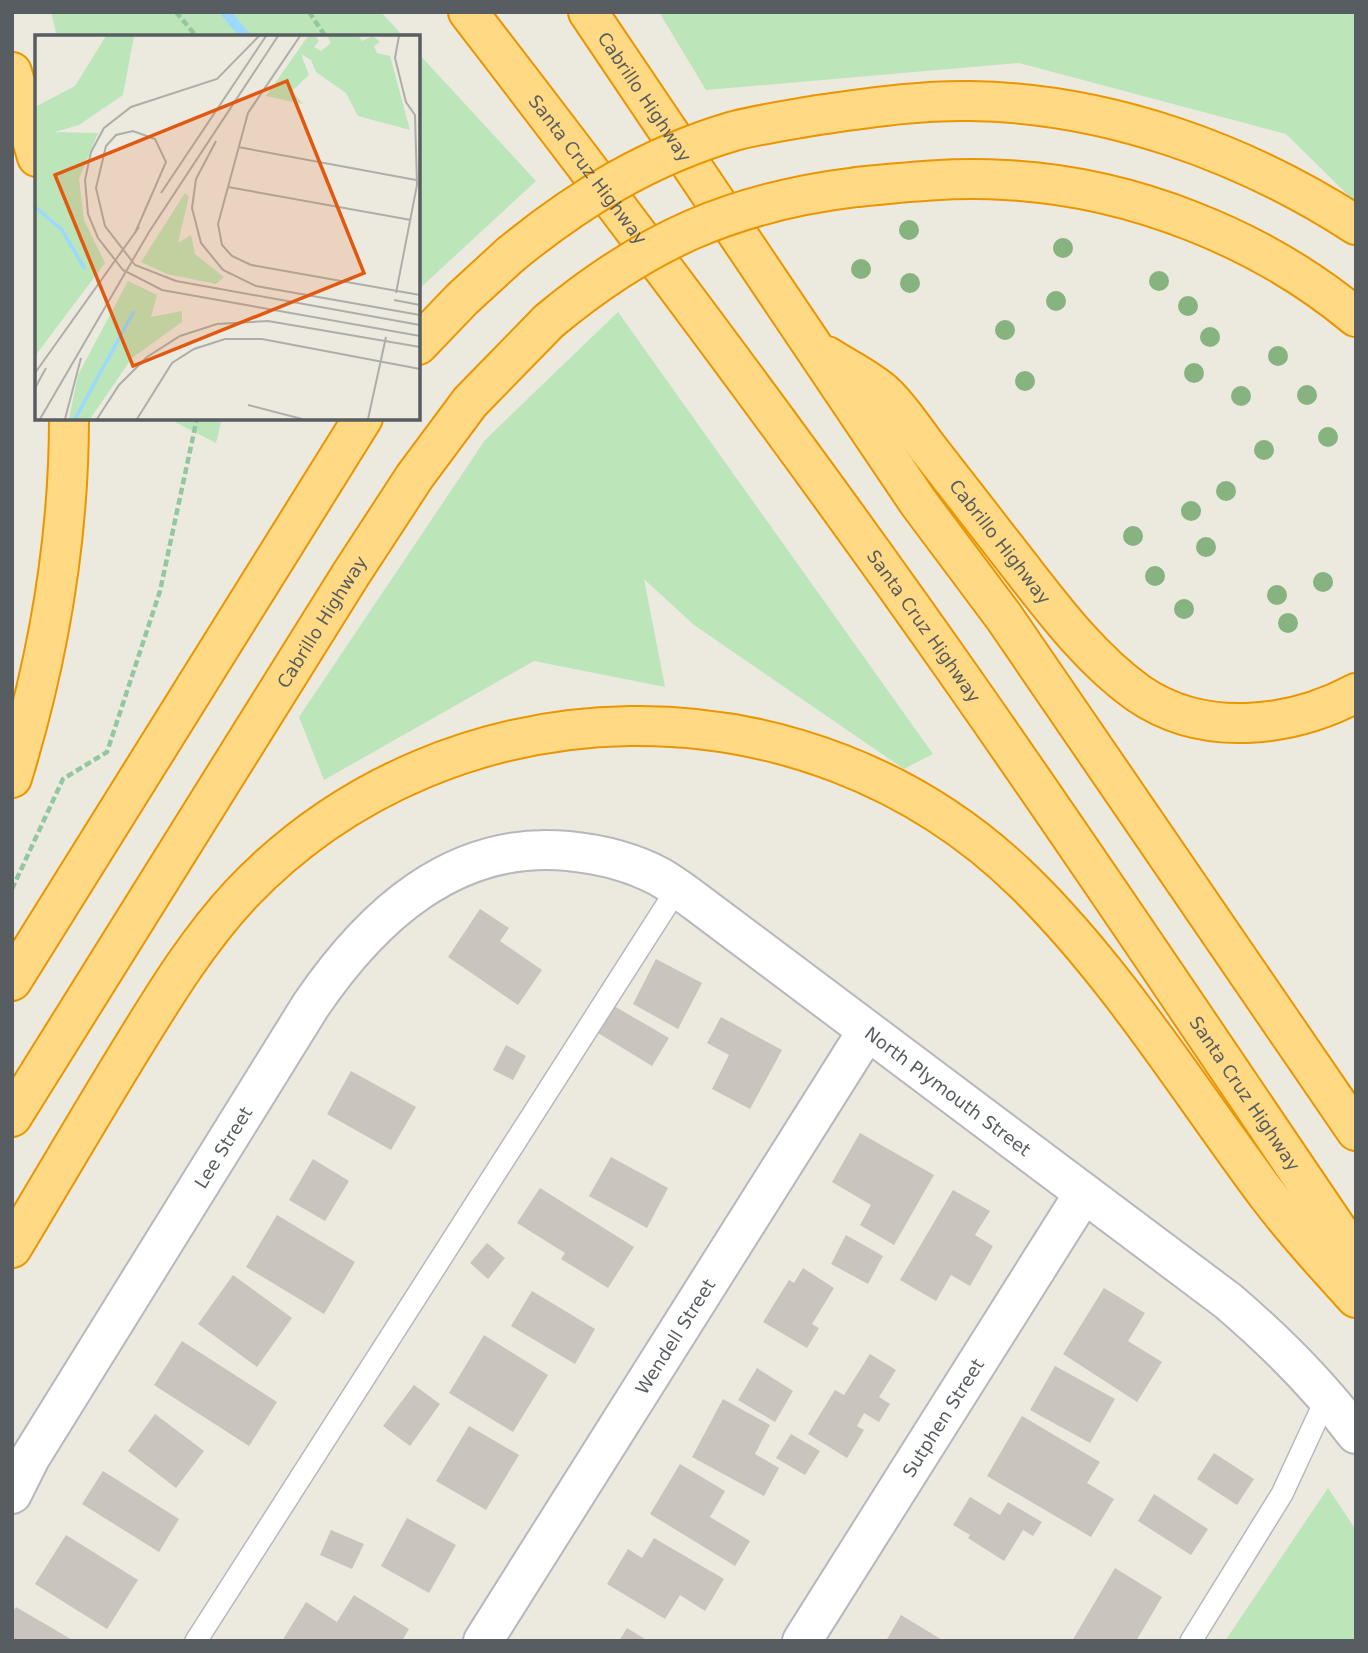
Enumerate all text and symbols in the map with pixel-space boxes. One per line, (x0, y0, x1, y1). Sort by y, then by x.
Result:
street label: Cabrillo Highway (594, 28, 696, 166)
inset map (35, 35, 420, 420)
street label: Santa Cruz Highway (525, 90, 652, 248)
street label: Cabrillo Highway (946, 475, 1056, 608)
street label: Santa Cruz Highway (863, 545, 986, 707)
street label: Cabrillo Highway (272, 551, 371, 692)
street label: Santa Cruz Highway (1186, 1012, 1305, 1175)
street label: North Plymouth Street (861, 1022, 1035, 1160)
street label: Lee Street (190, 1102, 256, 1192)
street label: Wendell Street (631, 1275, 719, 1398)
street label: Sutphen Street (898, 1355, 988, 1481)

